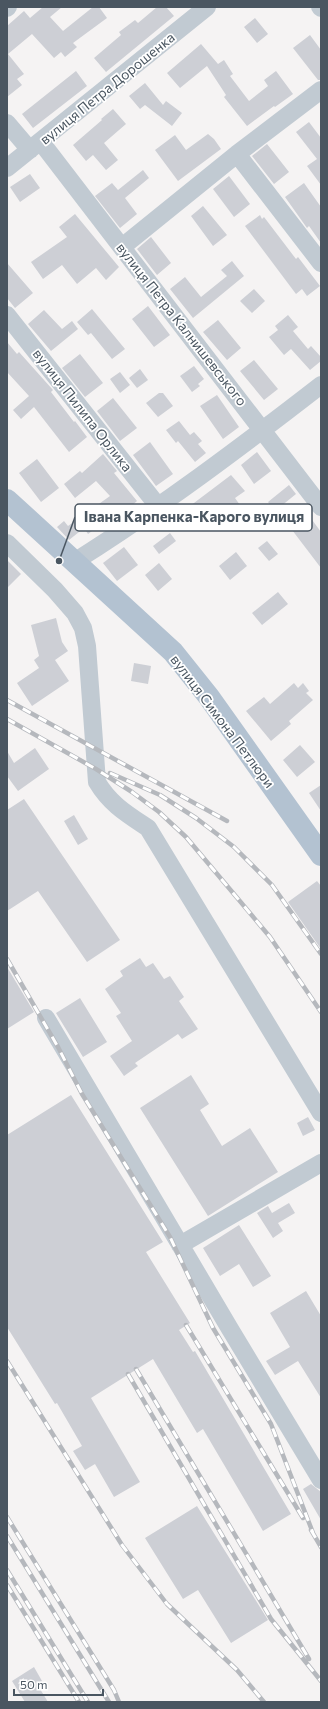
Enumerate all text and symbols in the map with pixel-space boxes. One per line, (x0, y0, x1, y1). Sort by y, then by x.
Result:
street label: вулиця Петра Дорошенка (36, 28, 178, 148)
street label: вулиця Петра Калнишевського (113, 239, 251, 409)
street label: вулиця Пилипа Орлика (30, 345, 136, 475)
callout: Івана Карпенка-Карого вулиця (75, 504, 312, 531)
text: Івана Карпенка-Карого вулиця (84, 507, 304, 525)
street label: вулиця Симона Петлюри (167, 651, 279, 791)
scale bar (14, 1671, 103, 1697)
text: 50 m (20, 1677, 48, 1691)

